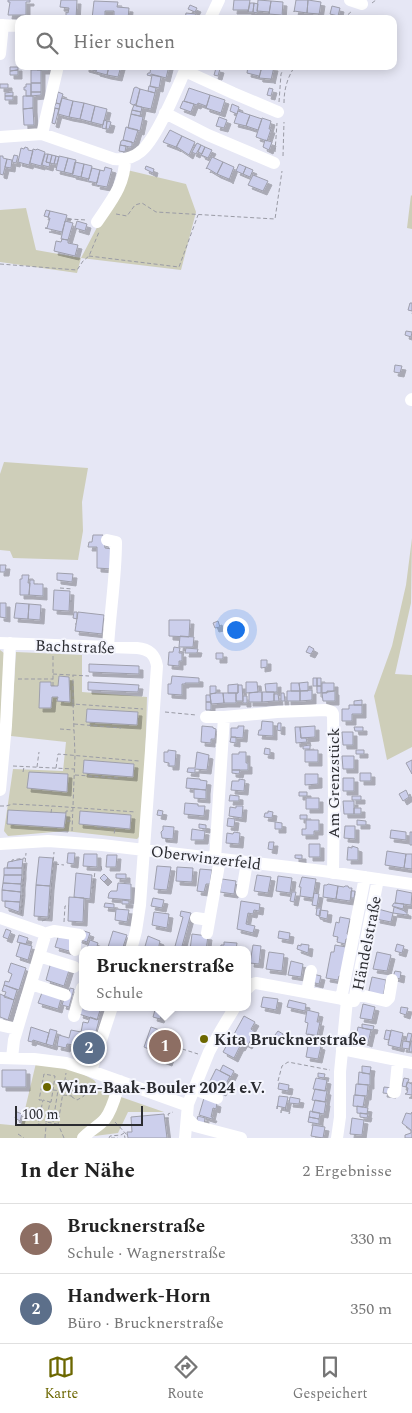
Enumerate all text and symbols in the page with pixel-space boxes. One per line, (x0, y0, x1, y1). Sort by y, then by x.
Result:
search box (15, 15, 397, 70)
text: Hier suchen (73, 28, 175, 57)
icon: search (33, 29, 61, 57)
your location (223, 617, 249, 643)
street label: Bachstraße (35, 634, 115, 660)
street label: Am Grenzstück (322, 727, 346, 839)
street label: Oberwinzerfeld (149, 839, 262, 877)
street label: Händelstraße (346, 894, 388, 992)
popup (79, 946, 251, 1011)
text: Brucknerstraße (96, 952, 234, 981)
text: Schule (96, 981, 143, 1005)
pin: 1 (149, 1027, 181, 1065)
place label: Kita Brucknerstraße (214, 1028, 366, 1052)
pin: 2 (73, 1029, 105, 1067)
marker: Kita Brucknerstraße (198, 1033, 210, 1045)
place label: Winz-Baak-Bouler 2024 e.V. (57, 1076, 265, 1100)
marker: Winz-Baak-Bouler 2024 e.V. (41, 1081, 53, 1093)
scale bar (15, 1103, 142, 1126)
text: 100 m (22, 1104, 59, 1125)
text: In der Nähe (20, 1155, 135, 1187)
text: 2 Ergebnisse (302, 1159, 392, 1183)
text: Brucknerstraße (67, 1212, 205, 1241)
text: 1 (32, 1227, 40, 1251)
text: 330 m (350, 1227, 392, 1251)
text: Schule · Wagnerstraße (67, 1241, 226, 1265)
text: Handwerk-Horn (67, 1282, 211, 1311)
text: 2 (32, 1297, 40, 1321)
text: 350 m (350, 1297, 392, 1321)
text: Büro · Brucknerstraße (67, 1311, 224, 1335)
tab: Karte (44, 1353, 78, 1404)
tab: Route (167, 1353, 204, 1404)
tab: Gespeichert (293, 1353, 368, 1404)

